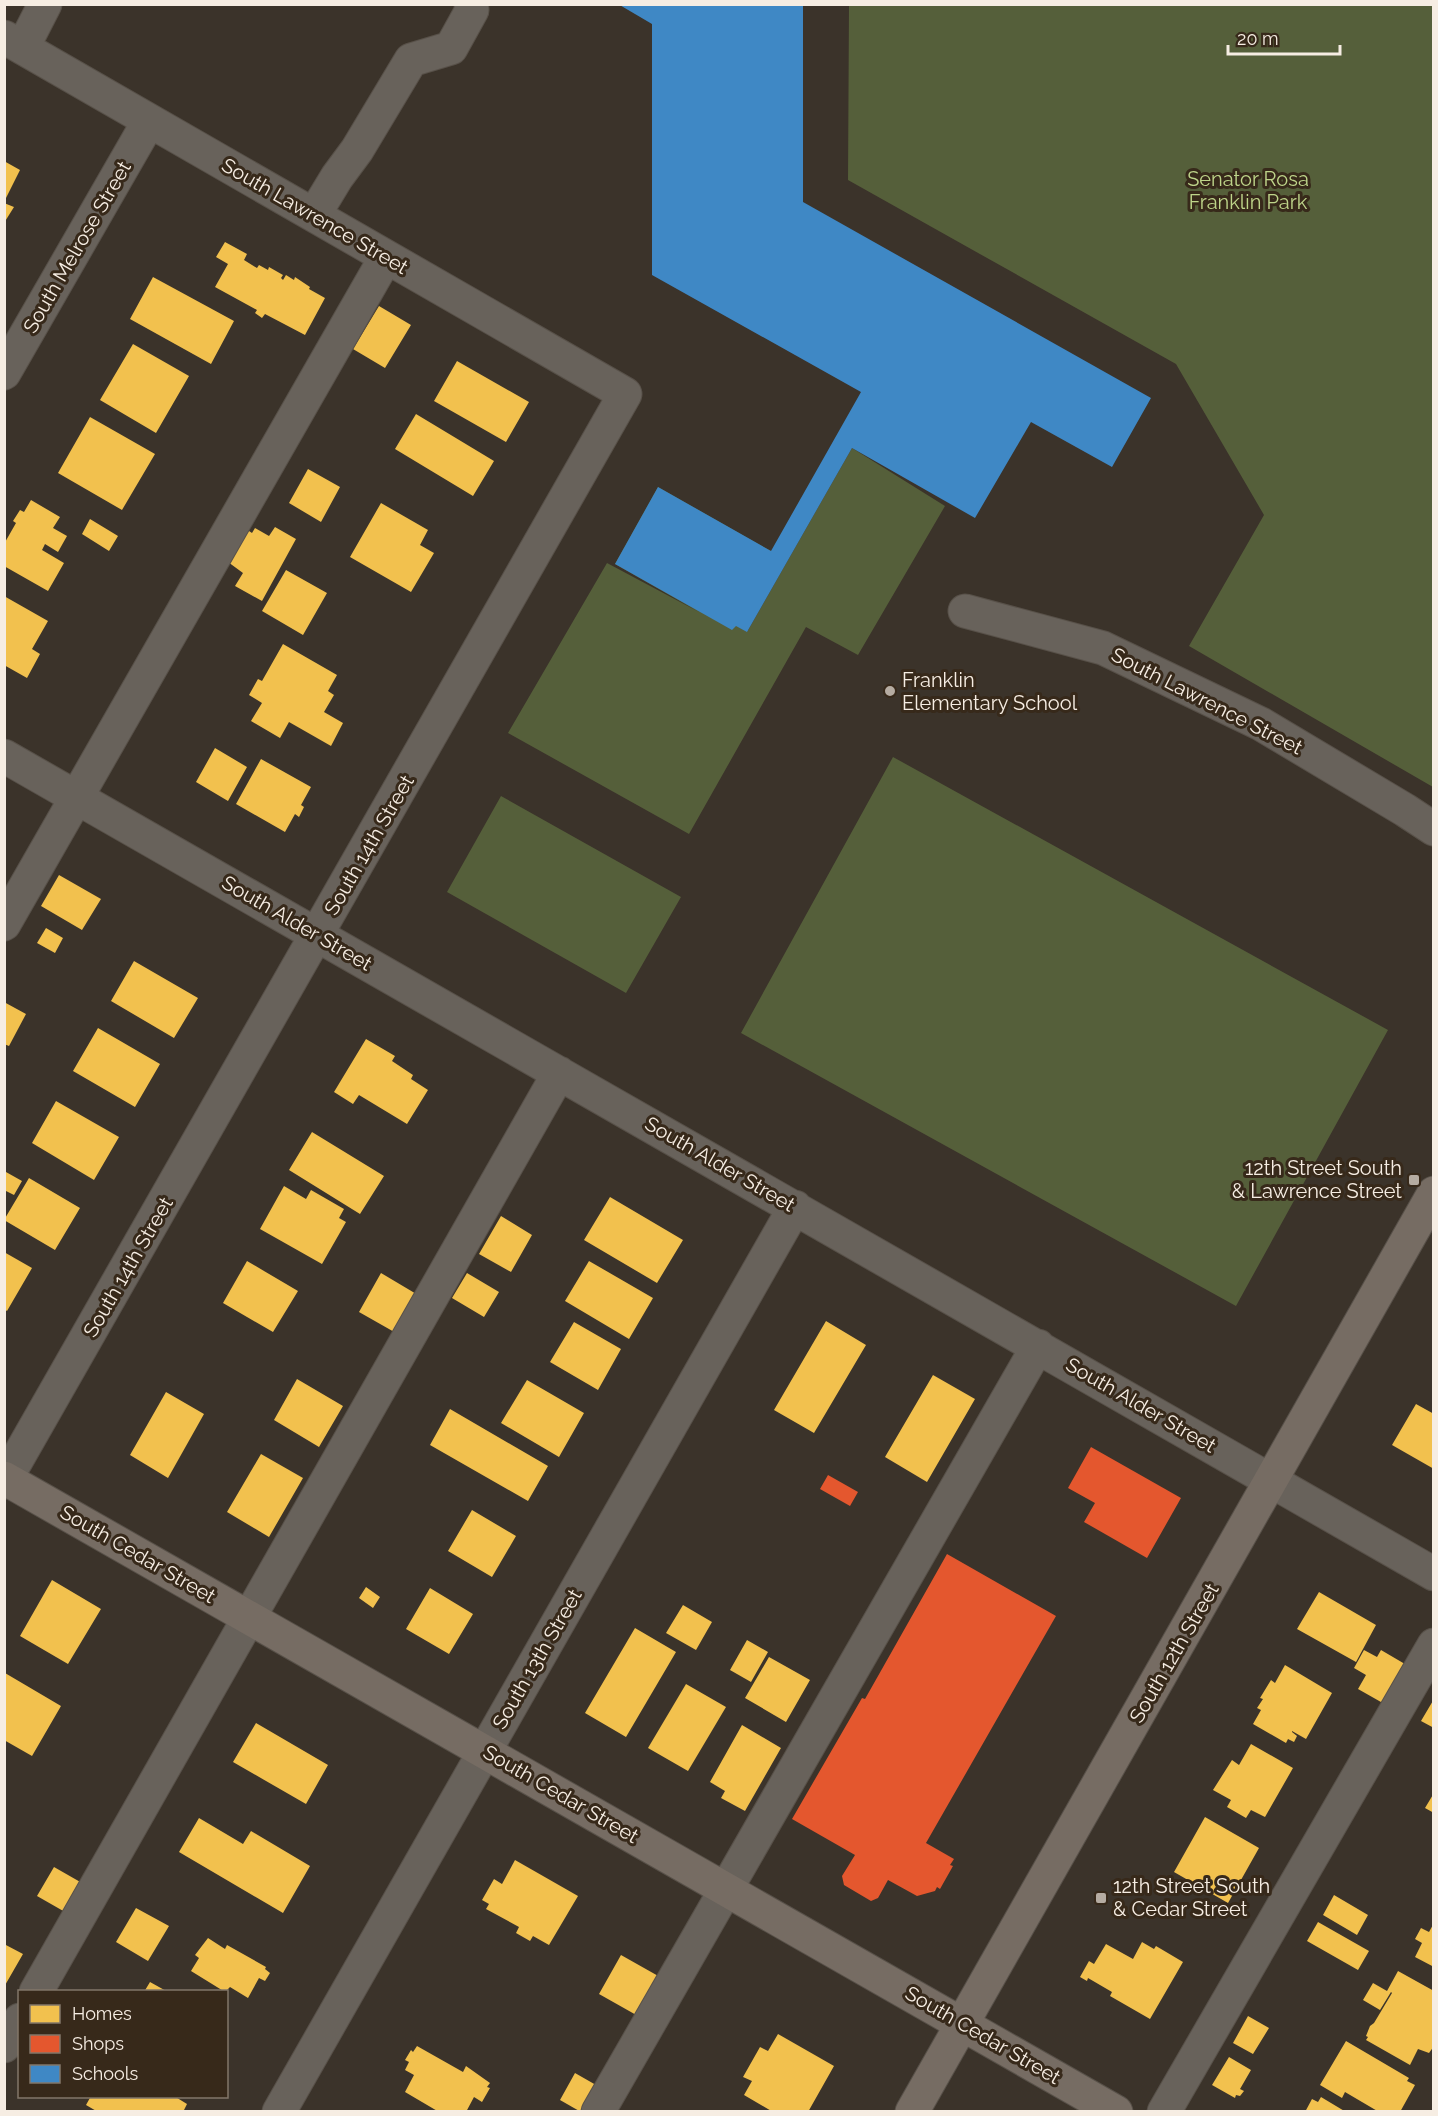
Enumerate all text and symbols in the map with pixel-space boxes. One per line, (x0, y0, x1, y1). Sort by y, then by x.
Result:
scale bar (1228, 18, 1340, 56)
text: 20 m (1237, 28, 1279, 49)
street label: South Lawrence Street (218, 153, 413, 279)
street label: South Melrose Street (18, 157, 136, 337)
park label: Senator Rosa Franklin Park (1187, 167, 1309, 214)
street label: South Lawrence Street (1107, 642, 1307, 760)
place label: Franklin Elementary School (902, 668, 1078, 715)
marker: Franklin Elementary School (883, 684, 897, 698)
street label: South 14th Street (319, 770, 419, 919)
street label: South Alder Street (218, 870, 376, 976)
street label: South Alder Street (641, 1111, 799, 1217)
place label: 12th Street South & Lawrence Street (1232, 1156, 1402, 1203)
marker: 12th Street South & Lawrence Street (1407, 1173, 1421, 1187)
street label: South 14th Street (78, 1192, 178, 1341)
street label: South Alder Street (1062, 1352, 1220, 1458)
street label: South Cedar Street (56, 1500, 220, 1608)
street label: South 12th Street (1124, 1579, 1224, 1727)
street label: South 13th Street (487, 1585, 587, 1733)
street label: South Cedar Street (479, 1740, 643, 1848)
place label: 12th Street South & Cedar Street (1113, 1874, 1270, 1921)
marker: 12th Street South & Cedar Street (1094, 1891, 1108, 1905)
street label: South Cedar Street (901, 1981, 1065, 2089)
legend (18, 1990, 228, 2098)
text: Homes (72, 2003, 132, 2024)
text: Shops (72, 2033, 124, 2054)
text: Schools (72, 2063, 139, 2084)

